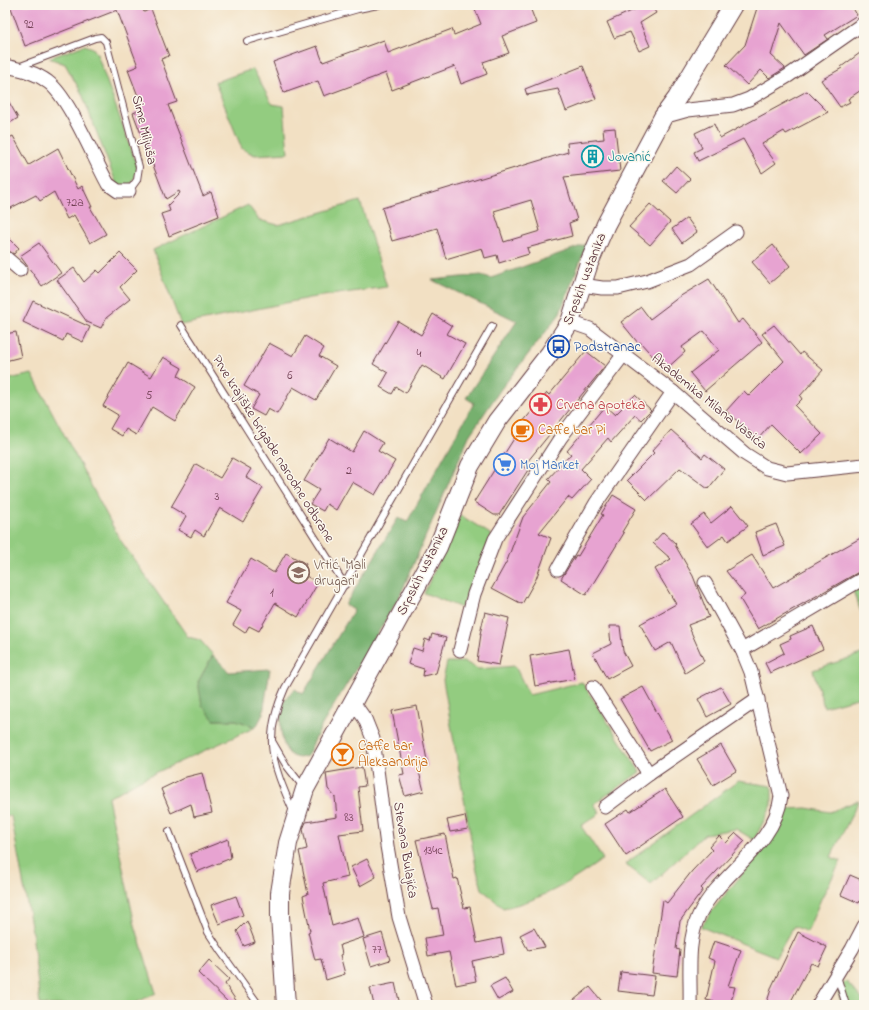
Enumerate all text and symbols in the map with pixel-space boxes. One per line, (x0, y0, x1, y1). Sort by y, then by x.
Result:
house number: 92 (24, 16, 34, 34)
street label: Sime Miljuša (126, 93, 162, 167)
building icon: Jovanić (580, 144, 606, 170)
place label: Jovanić (608, 147, 651, 168)
house number: 72a (66, 194, 84, 212)
street label: Srpskih ustanika (558, 230, 612, 328)
bus stop icon: Podstranac (546, 334, 572, 360)
place label: Podstranac (574, 337, 642, 358)
house number: 4 (417, 345, 422, 363)
street label: Akademika Milana Vasića (647, 349, 771, 455)
street label: Prve krajiške brigade narodne odbrane (206, 351, 340, 548)
house number: 6 (287, 367, 293, 385)
house number: 5 (146, 387, 153, 405)
pharmacy icon: Crvena apoteka (528, 392, 554, 418)
place label: Crvena apoteka (556, 395, 645, 416)
cafe icon: Caffe bar Pi (509, 417, 535, 443)
place label: Caffe bar Pi (538, 420, 606, 441)
supermarket icon: Moj Market (491, 452, 517, 478)
place label: Moj Market (520, 455, 580, 476)
house number: 2 (346, 462, 352, 480)
house number: 3 (215, 488, 220, 506)
street label: Srpskih ustanika (392, 523, 454, 619)
place label: Vrtić "Mali drugari" (313, 555, 366, 593)
school or university icon: Vrtić "Mali drugari" (286, 560, 312, 586)
house number: 1 (270, 584, 274, 602)
place label: Caffe bar Aleksandrija (358, 736, 428, 773)
bar icon: Caffe bar Aleksandrija (329, 741, 355, 767)
street label: Stevana Bulajića (387, 800, 423, 900)
house number: 83 (344, 809, 354, 827)
house number: 134c (423, 842, 443, 860)
house number: 77 (372, 941, 382, 959)

